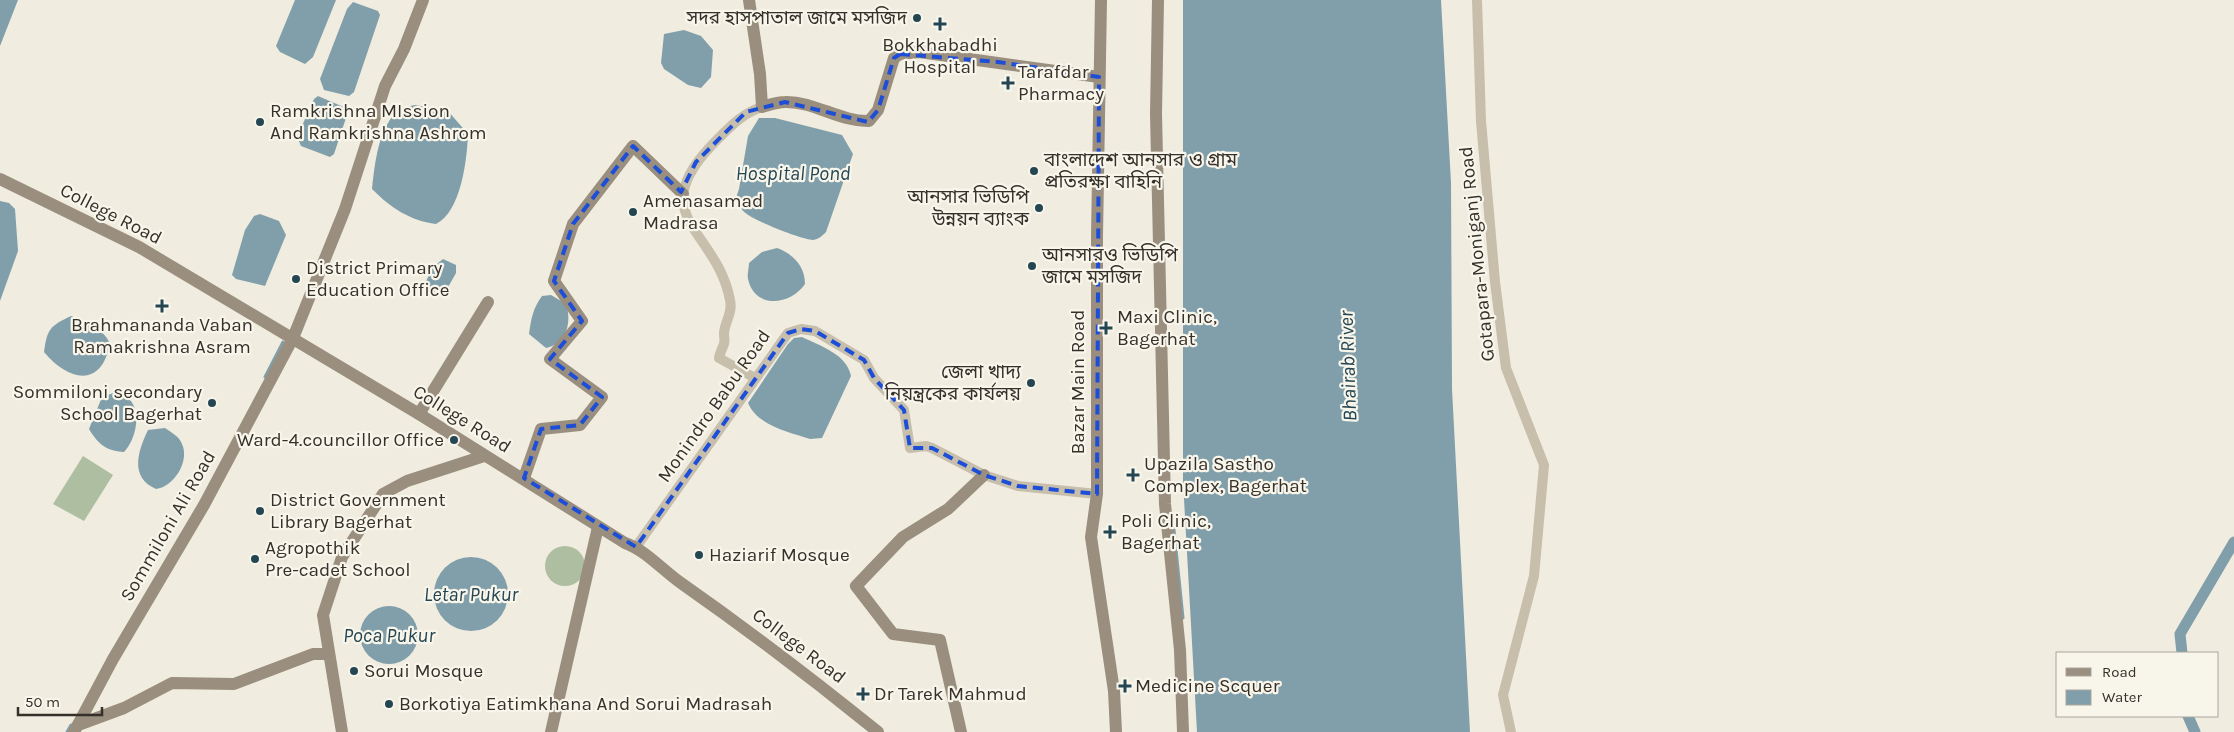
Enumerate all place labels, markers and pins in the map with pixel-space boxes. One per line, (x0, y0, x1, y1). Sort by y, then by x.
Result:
place label: সদর হাসপাতাল জামে মসজিদ (685, 6, 907, 29)
marker: সদর হাসপাতাল জামে মসজিদ (911, 12, 923, 24)
marker: Bokkhabadhi Hospital (933, 17, 947, 31)
place label: Bokkhabadhi Hospital (882, 34, 998, 78)
place label: Tarafdar Pharmacy (1018, 61, 1104, 105)
marker: Tarafdar Pharmacy (1002, 77, 1014, 89)
place label: Ramkrishna MIssion And Ramkrishna Ashrom (270, 100, 487, 144)
marker: Ramkrishna MIssion And Ramkrishna Ashrom (254, 116, 266, 128)
place label: বাংলাদেশ আনসার ও গ্রাম প্রতিরক্ষা বাহিনি (1043, 149, 1237, 193)
marker: বাংলাদেশ আনসার ও গ্রাম প্রতিরক্ষা বাহিনি (1028, 165, 1040, 177)
place label: আনসার ভিডিপি উন্নয়ন ব্যাংক (906, 185, 1030, 230)
place label: Amenasamad Madrasa (643, 190, 763, 234)
marker: আনসার ভিডিপি উন্নয়ন ব্যাংক (1033, 202, 1045, 214)
marker: Amenasamad Madrasa (627, 206, 639, 218)
place label: আনসারও ভিডিপি জামে মসজিদ (1041, 243, 1178, 288)
place label: District Primary Education Office (306, 257, 449, 301)
marker: আনসারও ভিডিপি জামে মসজিদ (1026, 260, 1038, 272)
marker: District Primary Education Office (290, 273, 302, 285)
marker: Brahmananda Vaban Ramakrishna Asram (156, 300, 168, 312)
place label: Maxi Clinic, Bagerhat (1117, 306, 1217, 350)
place label: Brahmananda Vaban Ramakrishna Asram (71, 314, 253, 358)
marker: Maxi Clinic, Bagerhat (1099, 321, 1113, 335)
place label: জেলা খাদ্য নিয়ন্ত্রকের কার্যলয় (884, 361, 1022, 405)
marker: জেলা খাদ্য নিয়ন্ত্রকের কার্যলয় (1025, 377, 1037, 389)
place label: Sommiloni secondary School Bagerhat (13, 381, 202, 425)
marker: Sommiloni secondary School Bagerhat (206, 397, 218, 409)
place label: Ward-4.councillor Office (237, 429, 444, 451)
marker: Ward-4.councillor Office (448, 434, 460, 446)
place label: Upazila Sastho Complex, Bagerhat (1144, 453, 1307, 497)
marker: Upazila Sastho Complex, Bagerhat (1126, 468, 1140, 482)
place label: District Government Library Bagerhat (270, 489, 446, 533)
marker: District Government Library Bagerhat (254, 505, 266, 517)
place label: Poli Clinic, Bagerhat (1121, 510, 1211, 554)
marker: Poli Clinic, Bagerhat (1103, 525, 1117, 539)
place label: Agropothik Pre-cadet School (265, 537, 411, 581)
place label: Haziarif Mosque (709, 544, 850, 566)
marker: Haziarif Mosque (693, 549, 705, 561)
marker: Agropothik Pre-cadet School (249, 553, 261, 565)
place label: Sorui Mosque (364, 660, 483, 682)
marker: Sorui Mosque (348, 665, 360, 677)
place label: Medicine Scquer (1135, 675, 1280, 697)
marker: Medicine Scquer (1119, 680, 1131, 692)
place label: Dr Tarek Mahmud (874, 683, 1027, 705)
marker: Dr Tarek Mahmud (856, 687, 870, 701)
place label: Borkotiya Eatimkhana And Sorui Madrasah (399, 693, 772, 715)
marker: Borkotiya Eatimkhana And Sorui Madrasah (383, 698, 395, 710)

